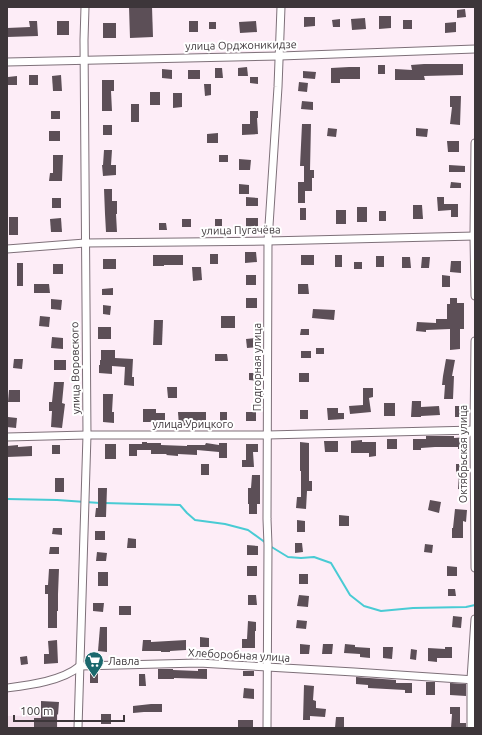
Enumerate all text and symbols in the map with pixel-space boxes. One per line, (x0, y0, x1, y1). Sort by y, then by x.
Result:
street label: улица Орджоникидзе (185, 38, 297, 52)
street label: улица Пугачёва (201, 223, 281, 237)
street label: улица Воровского (68, 321, 82, 415)
street label: Подгорная улица (251, 323, 263, 411)
street label: Октябрьская улица (457, 405, 469, 503)
street label: улица Урицкого (153, 418, 233, 430)
street label: Хлеборобная улица (188, 646, 290, 664)
supermarket icon: Лавла (83, 650, 105, 678)
place label: Лавла (108, 655, 139, 667)
scale bar (14, 697, 124, 723)
text: 100 m (20, 704, 53, 717)

